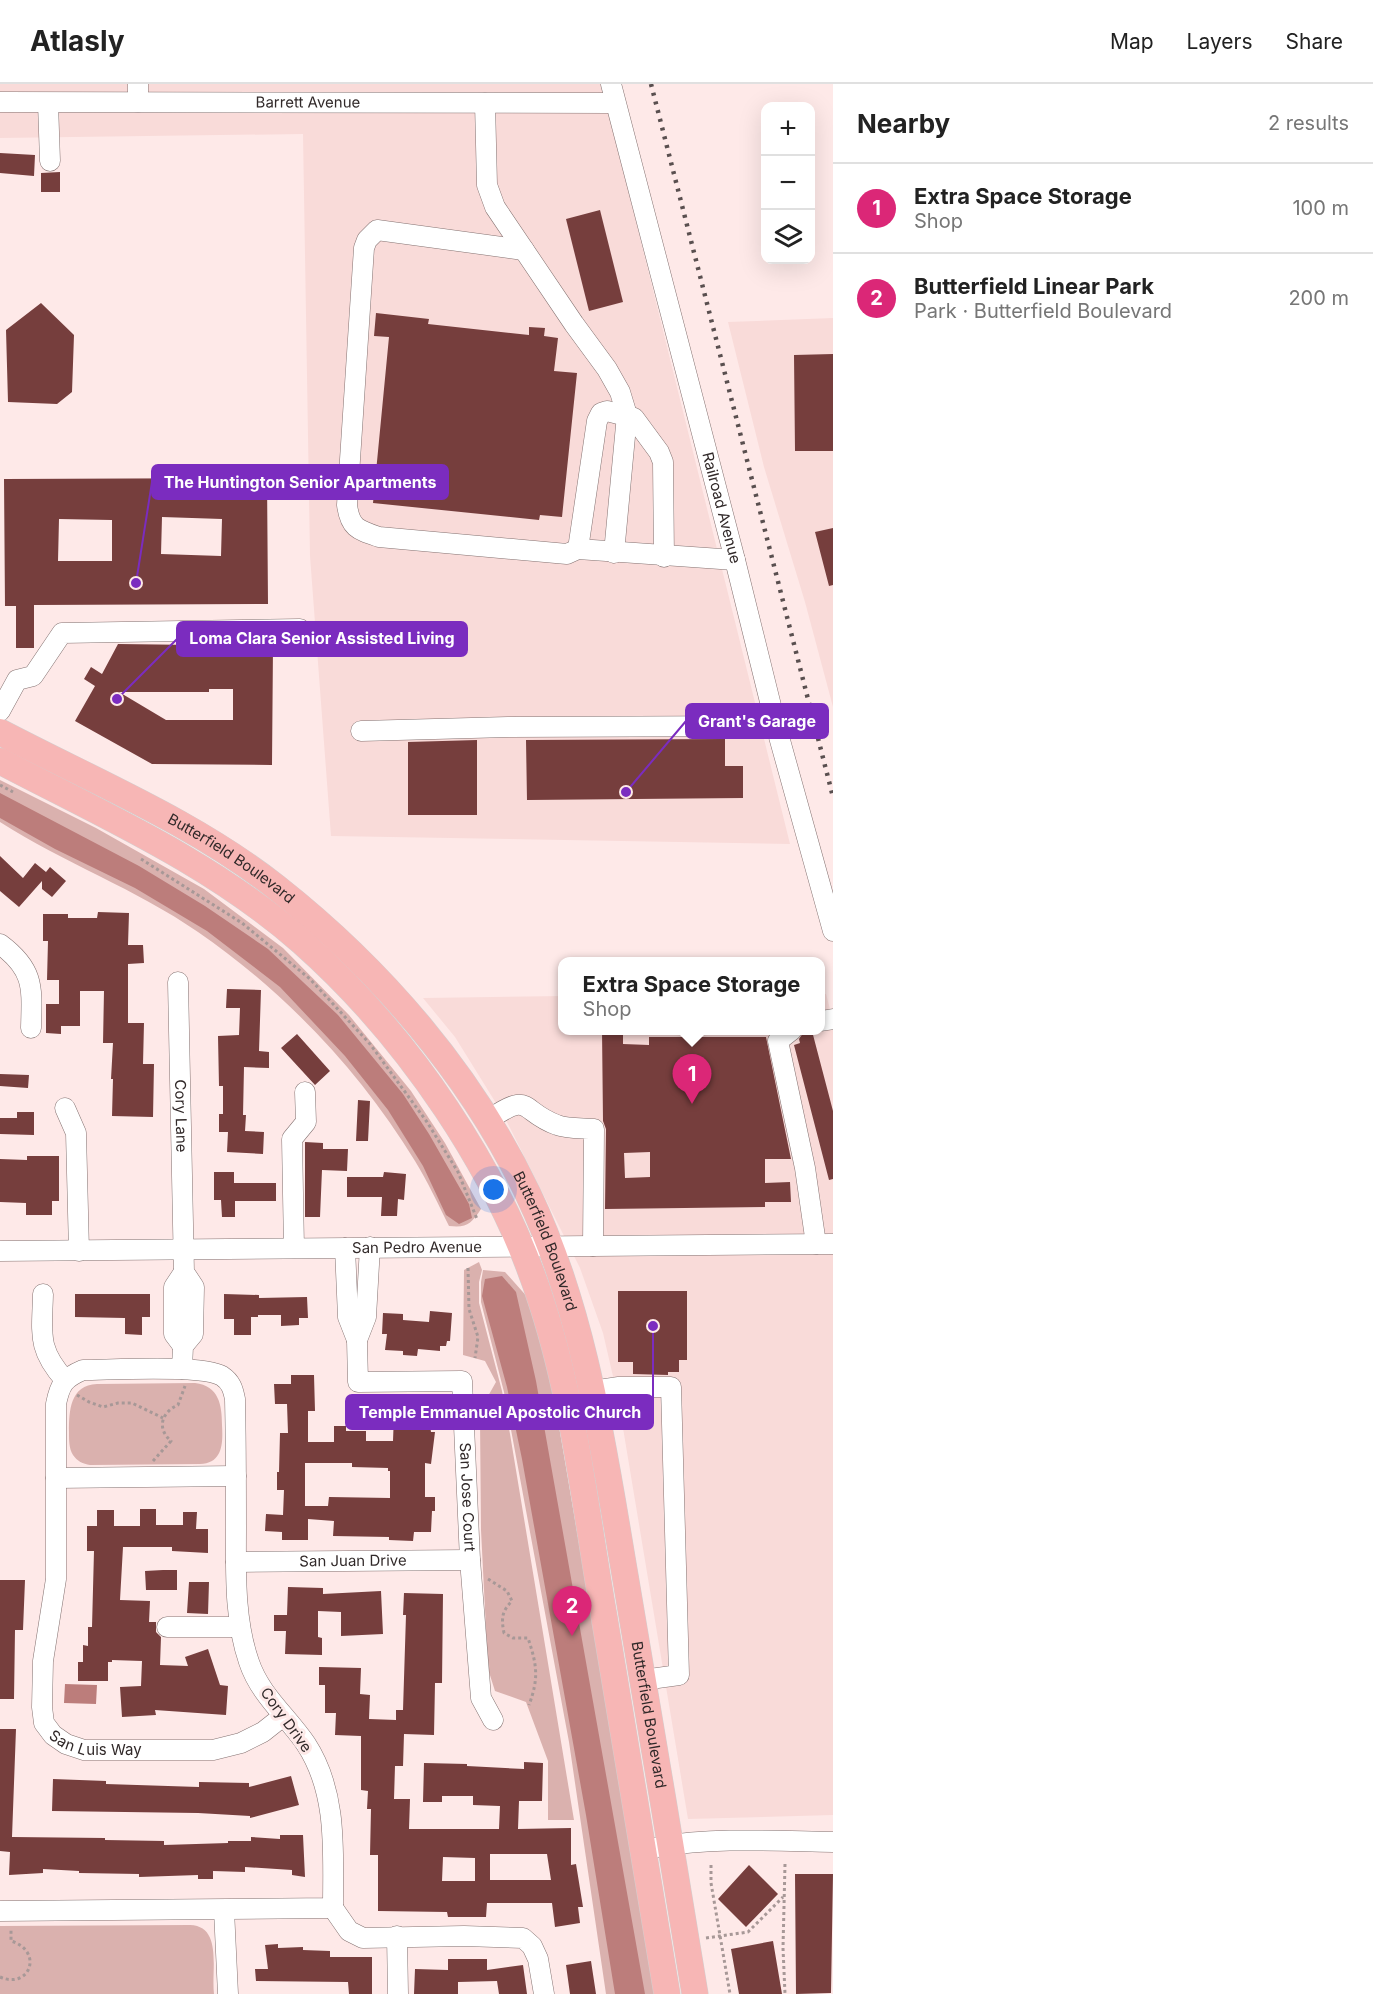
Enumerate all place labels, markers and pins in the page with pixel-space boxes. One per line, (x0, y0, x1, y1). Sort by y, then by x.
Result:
callout: The Huntington Senior Apartments (152, 465, 448, 499)
callout: Loma Clara Senior Assisted Living (177, 622, 467, 656)
callout: Grant's Garage (686, 704, 828, 738)
pin: 1 (672, 1054, 712, 1104)
callout: Temple Emmanuel Apostolic Church (346, 1395, 653, 1429)
pin: 2 (552, 1586, 592, 1636)

